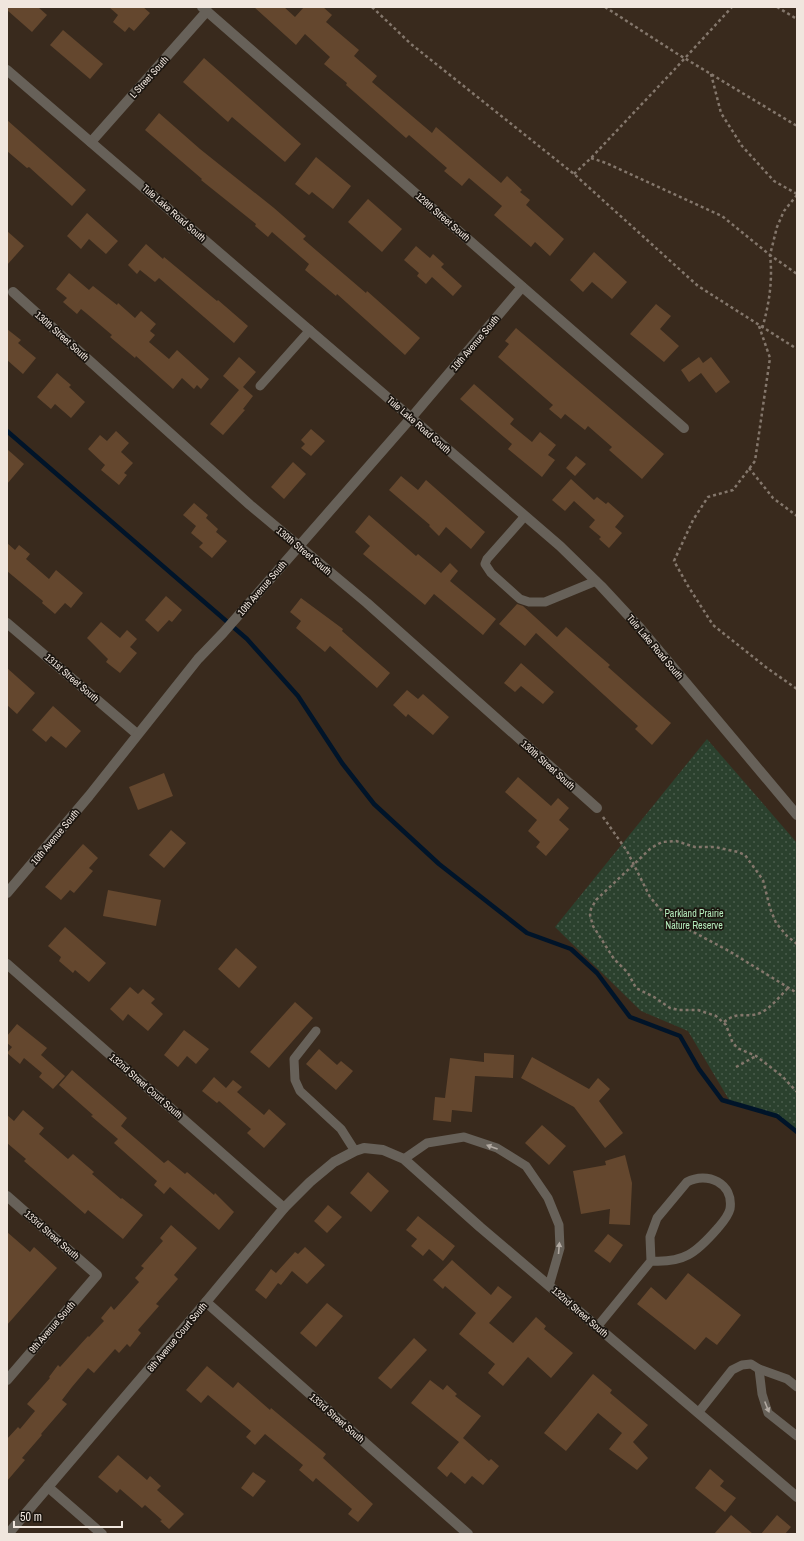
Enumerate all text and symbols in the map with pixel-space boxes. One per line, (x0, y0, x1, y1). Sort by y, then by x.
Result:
street label: L Street South (127, 53, 171, 101)
street label: Tule Lake Road South (139, 182, 209, 244)
street label: 129th Street South (413, 190, 473, 244)
street label: 130th Street South (32, 308, 92, 364)
street label: 10th Avenue South (448, 312, 502, 374)
street label: Tule Lake Road South (384, 394, 454, 456)
street label: 130th Street South (274, 524, 334, 578)
street label: 10th Avenue South (234, 558, 290, 618)
street label: Tule Lake Road South (624, 612, 686, 682)
street label: 131st Street South (42, 651, 102, 705)
street label: 130th Street South (518, 737, 578, 793)
street label: 10th Avenue South (28, 806, 82, 868)
park label: Parkland Prairie Nature Reserve (664, 907, 724, 932)
street label: 132nd Street Court South (107, 1051, 185, 1121)
one-way arrow (486, 1143, 498, 1149)
street label: 133rd Street South (22, 1208, 82, 1262)
one-way arrow (556, 1242, 563, 1254)
street label: 132nd Street South (549, 1284, 611, 1340)
street label: 9th Avenue South (26, 1298, 78, 1356)
street label: 8th Avenue Court South (144, 1300, 210, 1374)
street label: 133rd Street South (307, 1391, 367, 1445)
one-way arrow (763, 1401, 770, 1413)
scale bar (14, 1503, 122, 1529)
text: 50 m (20, 1509, 42, 1525)

